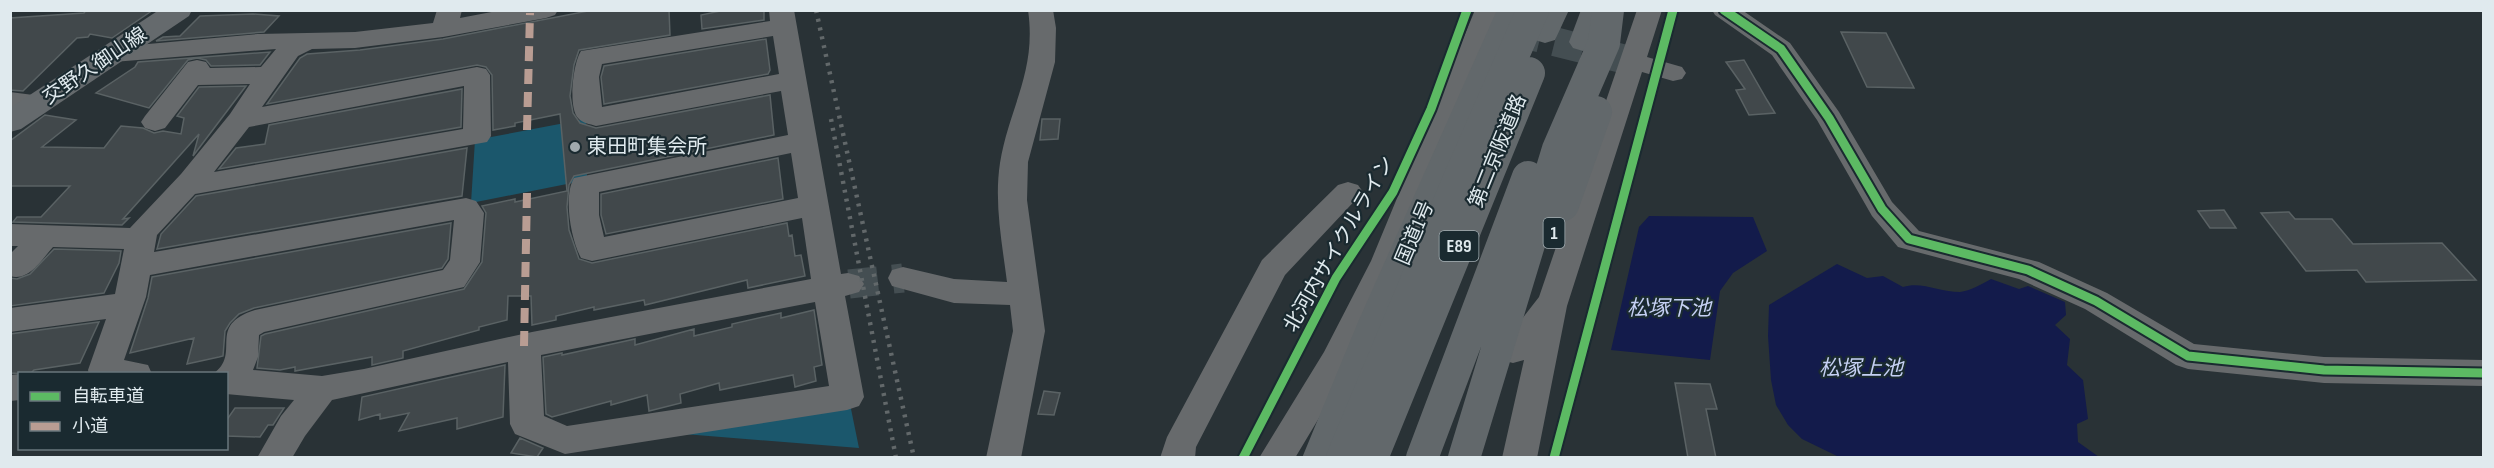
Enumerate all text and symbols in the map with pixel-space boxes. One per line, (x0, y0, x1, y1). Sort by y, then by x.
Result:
street label: 交野久御山線 (39, 22, 151, 110)
street label: 第二京阪道路 (1464, 91, 1532, 211)
place label: 東田町集会所 (587, 135, 707, 159)
marker: 東田町集会所 (568, 140, 582, 154)
street label: 北河内サイクルライン (1279, 152, 1399, 336)
street label: 国道1号 (1391, 197, 1439, 269)
road number: 1 (1544, 218, 1564, 248)
road number: E89 (1440, 231, 1478, 261)
water label: 松塚下池 (1627, 296, 1713, 321)
water label: 松塚上池 (1819, 356, 1905, 381)
legend (18, 372, 228, 450)
text: 自転車道 (72, 386, 144, 407)
text: 小道 (72, 416, 108, 437)

